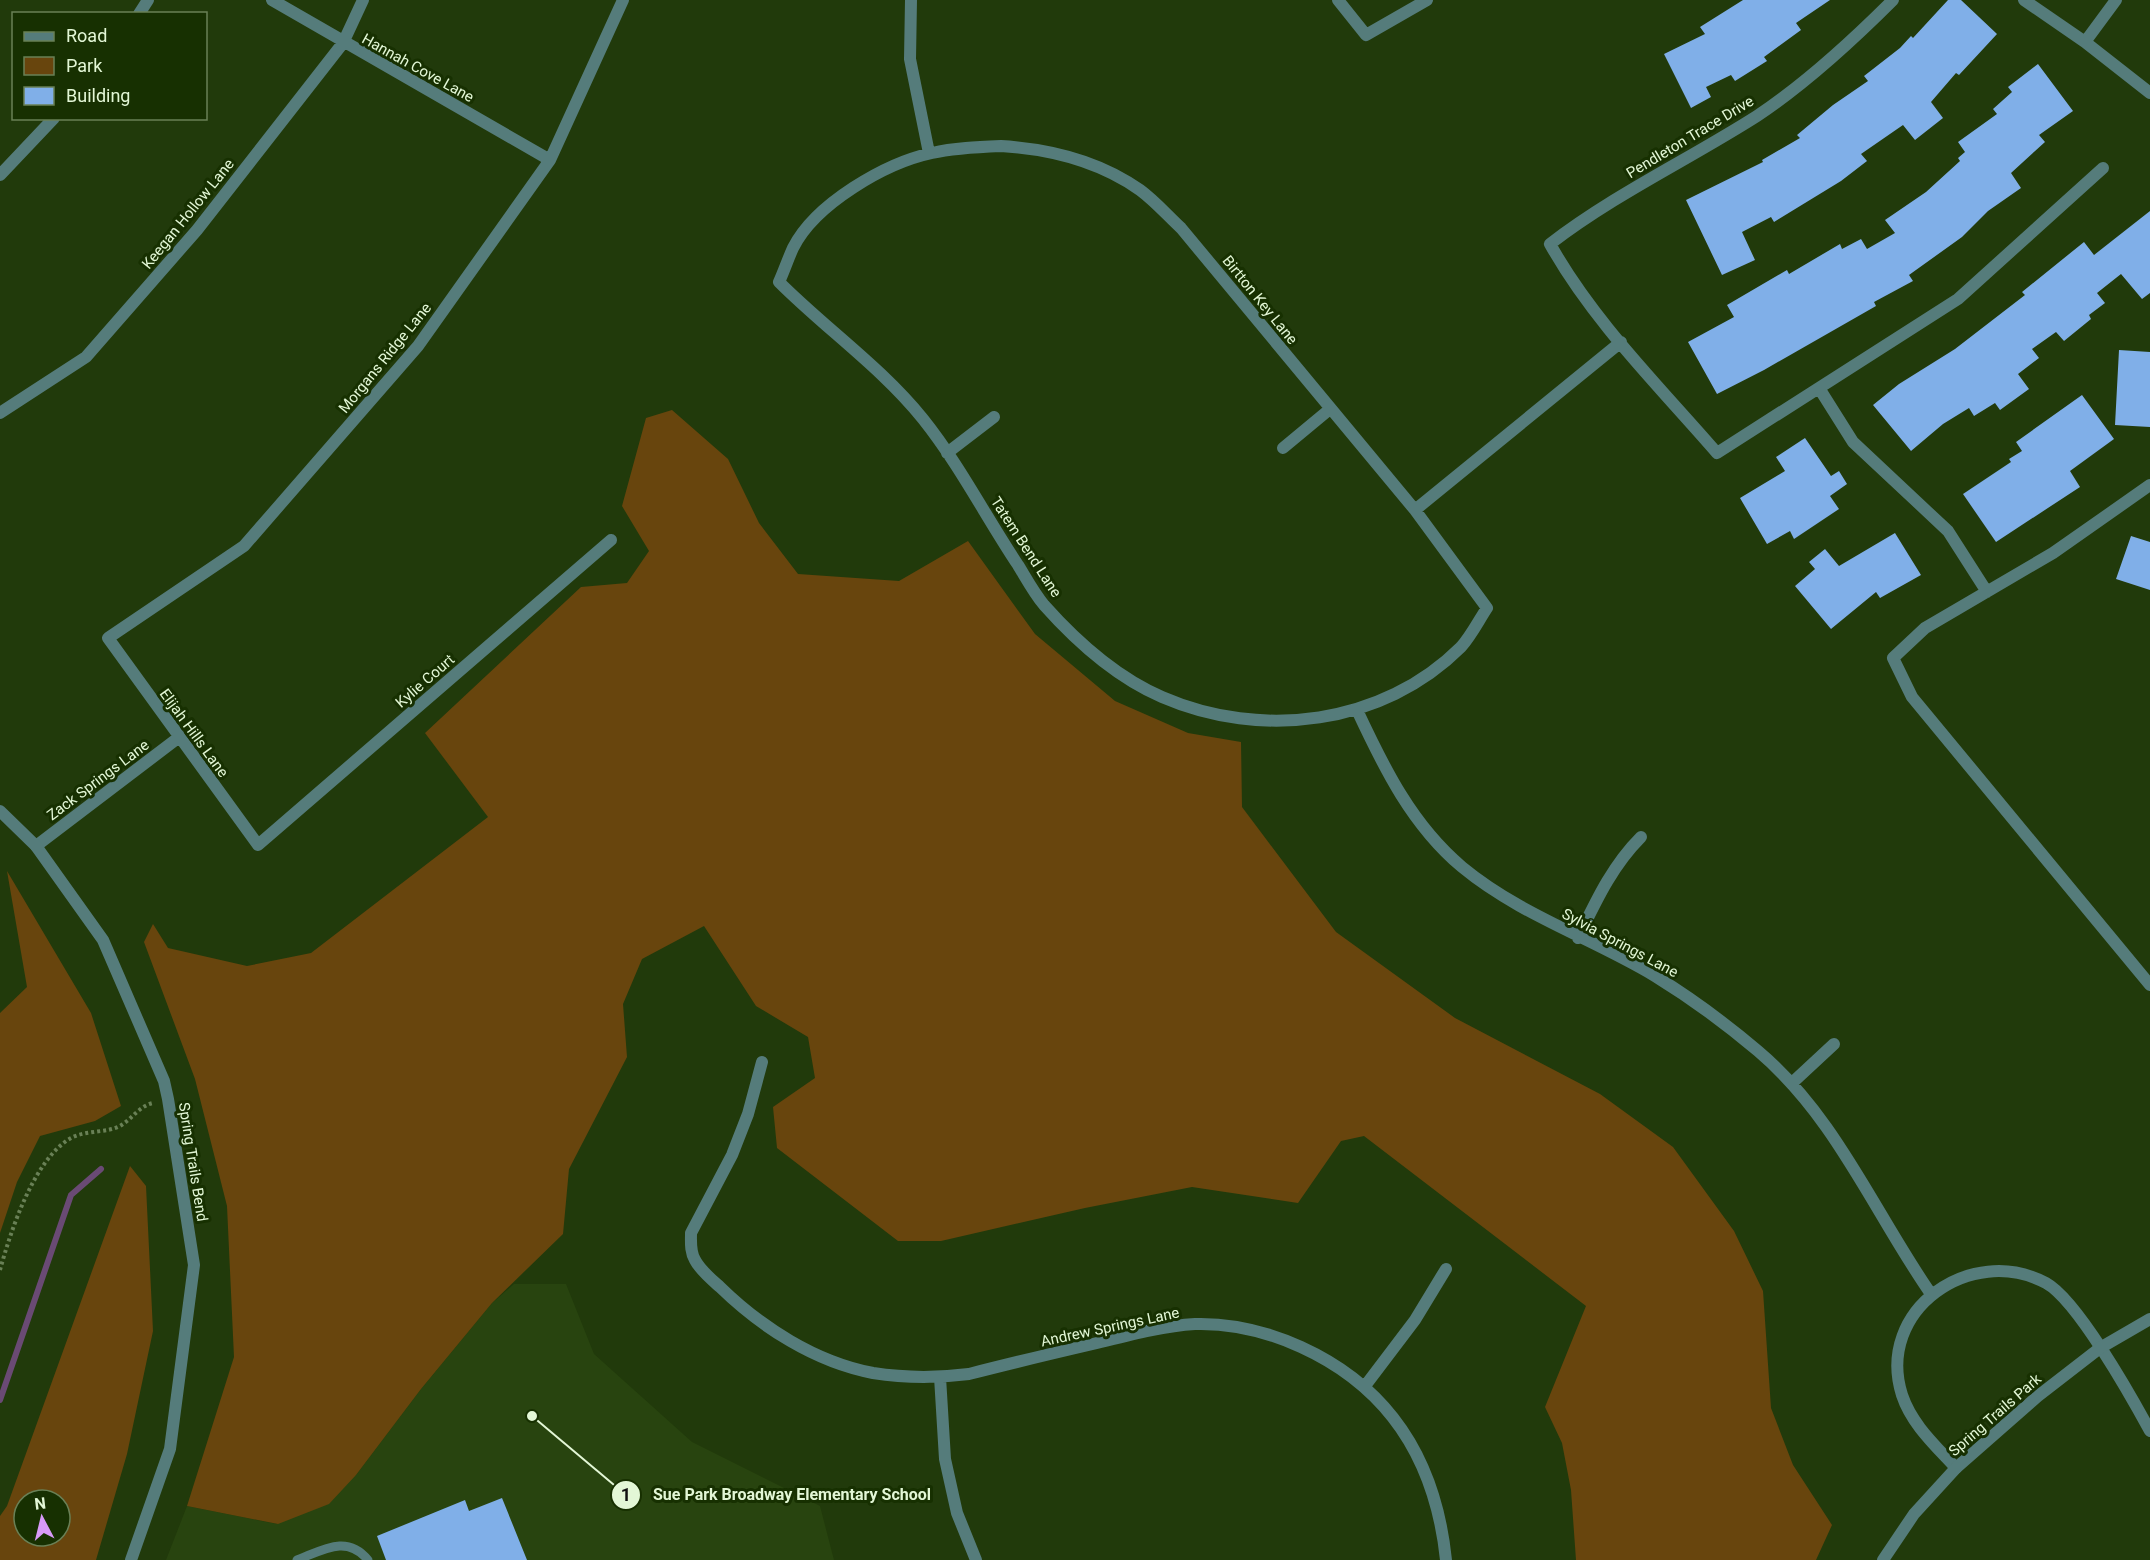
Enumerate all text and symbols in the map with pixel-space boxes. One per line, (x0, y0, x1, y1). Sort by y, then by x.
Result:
legend (12, 12, 207, 120)
text: Road (66, 25, 107, 46)
street label: Hannah Cove Lane (359, 30, 477, 106)
text: Park (66, 55, 103, 76)
text: Building (66, 85, 130, 106)
street label: Pendleton Trace Drive (1623, 92, 1757, 182)
street label: Keegan Hollow Lane (138, 155, 238, 273)
street label: Birtton Key Lane (1219, 252, 1301, 348)
street label: Morgans Ridge Lane (335, 299, 435, 417)
street label: Tatem Bend Lane (987, 493, 1065, 601)
street label: Kylie Court (392, 650, 458, 711)
street label: Elijah Hills Lane (156, 685, 232, 781)
street label: Zack Springs Lane (43, 736, 153, 824)
street label: Sylvia Springs Lane (1559, 905, 1681, 981)
street label: Spring Trails Bend (175, 1101, 211, 1223)
street label: Andrew Springs Lane (1039, 1304, 1181, 1350)
street label: Spring Trails Park (1945, 1370, 2045, 1460)
callout: Sue Park Broadway Elementary School (611, 1478, 943, 1512)
text: 1 (621, 1484, 631, 1505)
text: Sue Park Broadway Elementary School (653, 1485, 931, 1504)
north arrow (12, 1488, 72, 1548)
text: N (33, 1493, 47, 1514)

